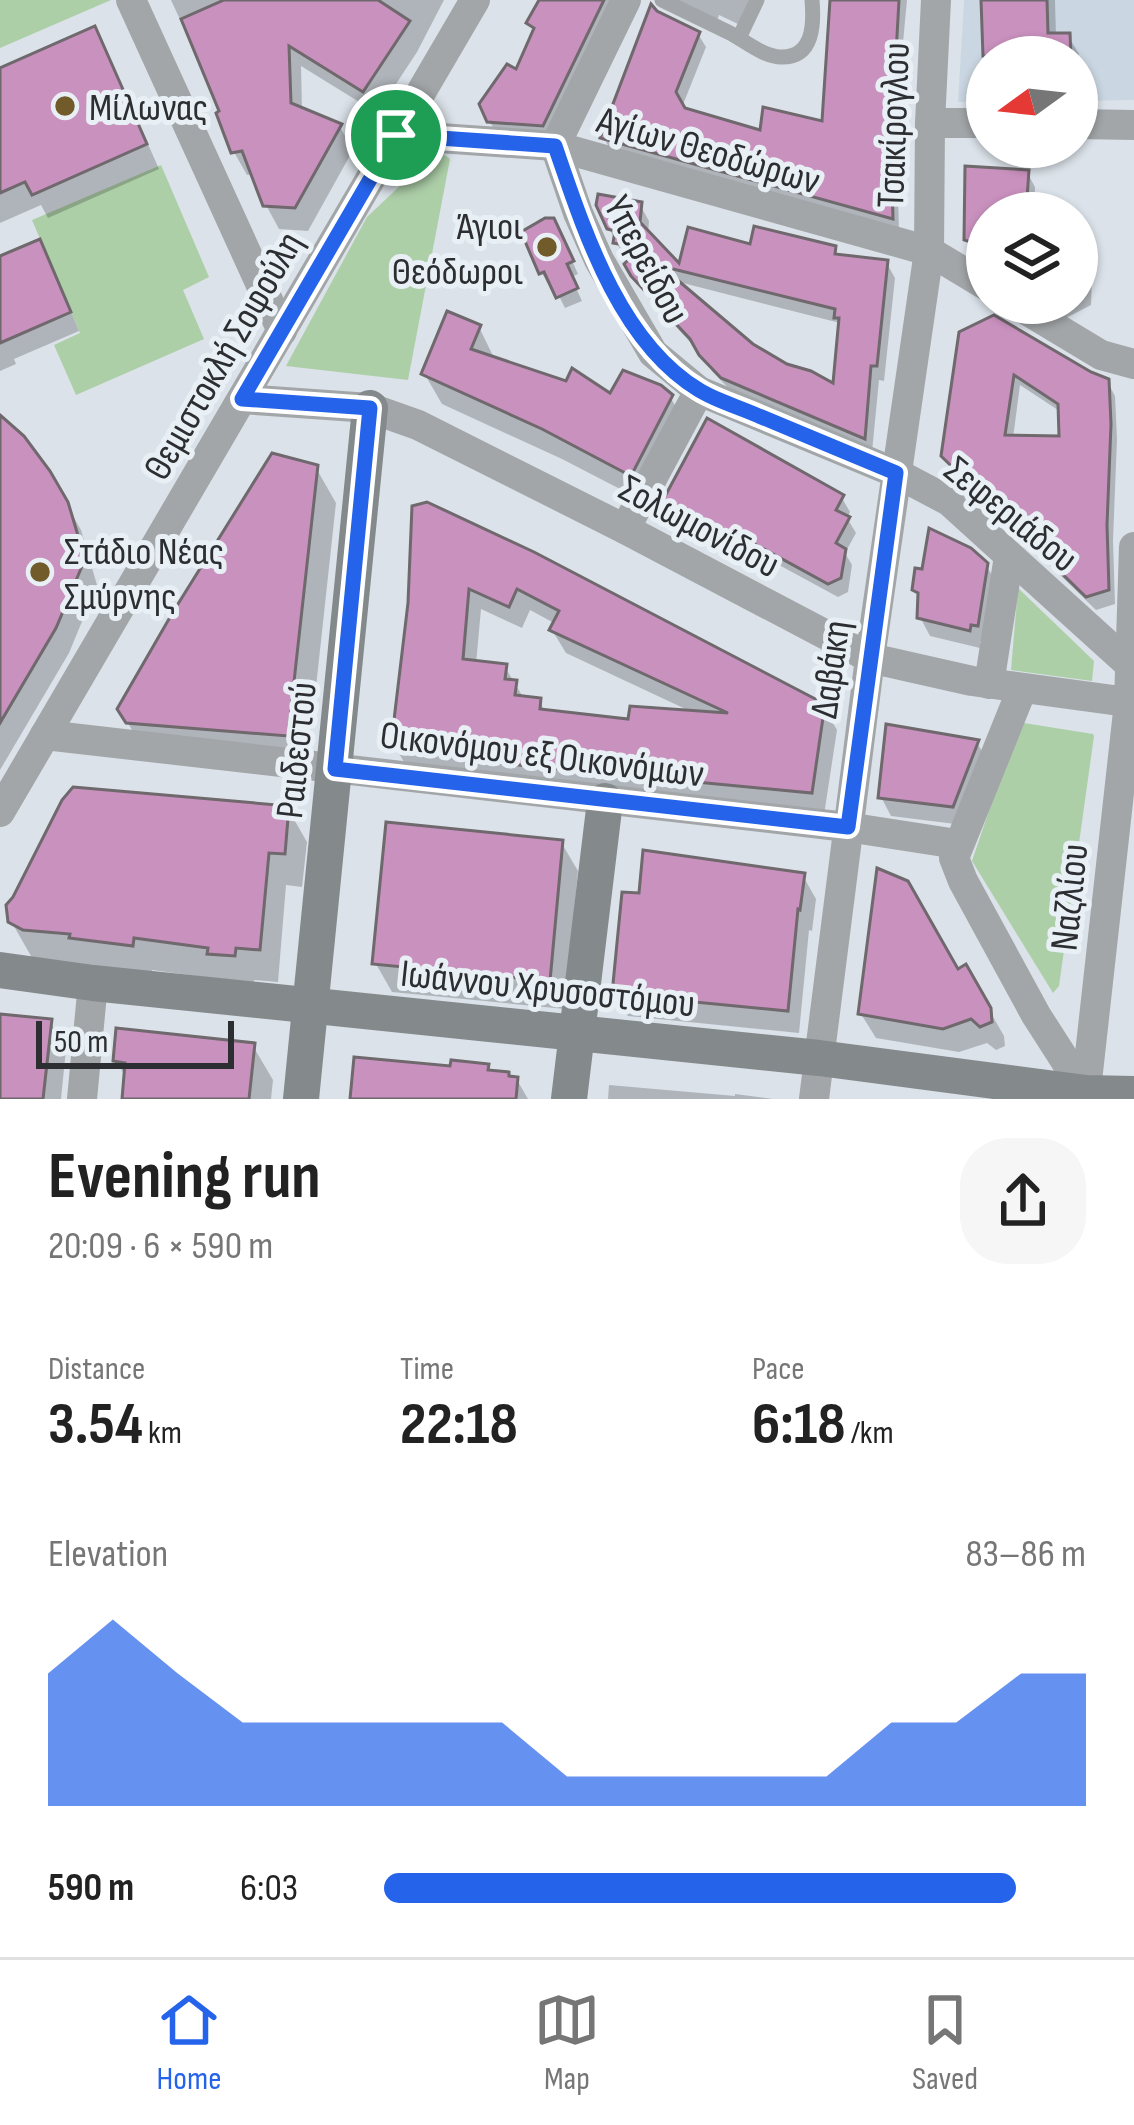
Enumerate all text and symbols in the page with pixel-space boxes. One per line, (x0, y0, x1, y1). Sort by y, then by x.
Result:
north arrow (966, 36, 1098, 168)
map controls (966, 36, 1098, 324)
street label: Τσακίρογλου (868, 42, 921, 209)
pin (345, 84, 447, 186)
place label: Μίλωνας (89, 85, 208, 132)
marker: Μίλωνας (52, 93, 78, 119)
street label: Αγίων Θεοδώρων (591, 97, 825, 206)
icon: arrive (363, 102, 429, 168)
street label: Υπερείδου (593, 188, 699, 332)
button: layers (966, 192, 1098, 324)
place label: Άγιοι Θεόδωροι (392, 204, 523, 296)
street label: Θεμιστοκλή Σοφούλη (134, 224, 314, 489)
marker: Άγιοι Θεόδωροι (534, 234, 560, 260)
street label: Σεφεριάδου (934, 447, 1087, 583)
street label: Σολωμονίδου (611, 465, 787, 589)
place label: Στάδιο Νέας Σμύρνης (64, 529, 224, 621)
marker: Στάδιο Νέας Σμύρνης (27, 559, 53, 585)
street label: Δαβάκη (801, 618, 862, 721)
street label: Ραιδεστού (267, 680, 328, 821)
street label: Οικονόμου εξ Οικονόμων (377, 712, 706, 799)
street label: Ναζλίου (1042, 841, 1099, 953)
street label: Ιωάννου Χρυσοστόμου (398, 951, 697, 1028)
scale bar (36, 1015, 234, 1068)
text: 50 m (54, 1022, 108, 1062)
text: Evening run (48, 1138, 321, 1217)
button: share (960, 1138, 1086, 1264)
text: 20:09 · 6 × 590 m (48, 1223, 273, 1270)
text: Distance (48, 1349, 145, 1389)
text: Time (400, 1349, 454, 1389)
text: Pace (752, 1349, 805, 1389)
text: 3.54 (48, 1389, 143, 1461)
text: 22:18 (400, 1389, 518, 1461)
text: 6:18 (752, 1389, 845, 1461)
text: km (143, 1413, 182, 1453)
text: /km (845, 1413, 894, 1453)
text: Elevation (48, 1531, 168, 1578)
text: 83–86 m (965, 1531, 1086, 1578)
text: 590 m (48, 1865, 134, 1912)
text: 6:03 (240, 1865, 298, 1912)
tab: Home (156, 1987, 222, 2099)
tab: Map (534, 1987, 600, 2099)
tab: Saved (912, 1987, 978, 2099)

